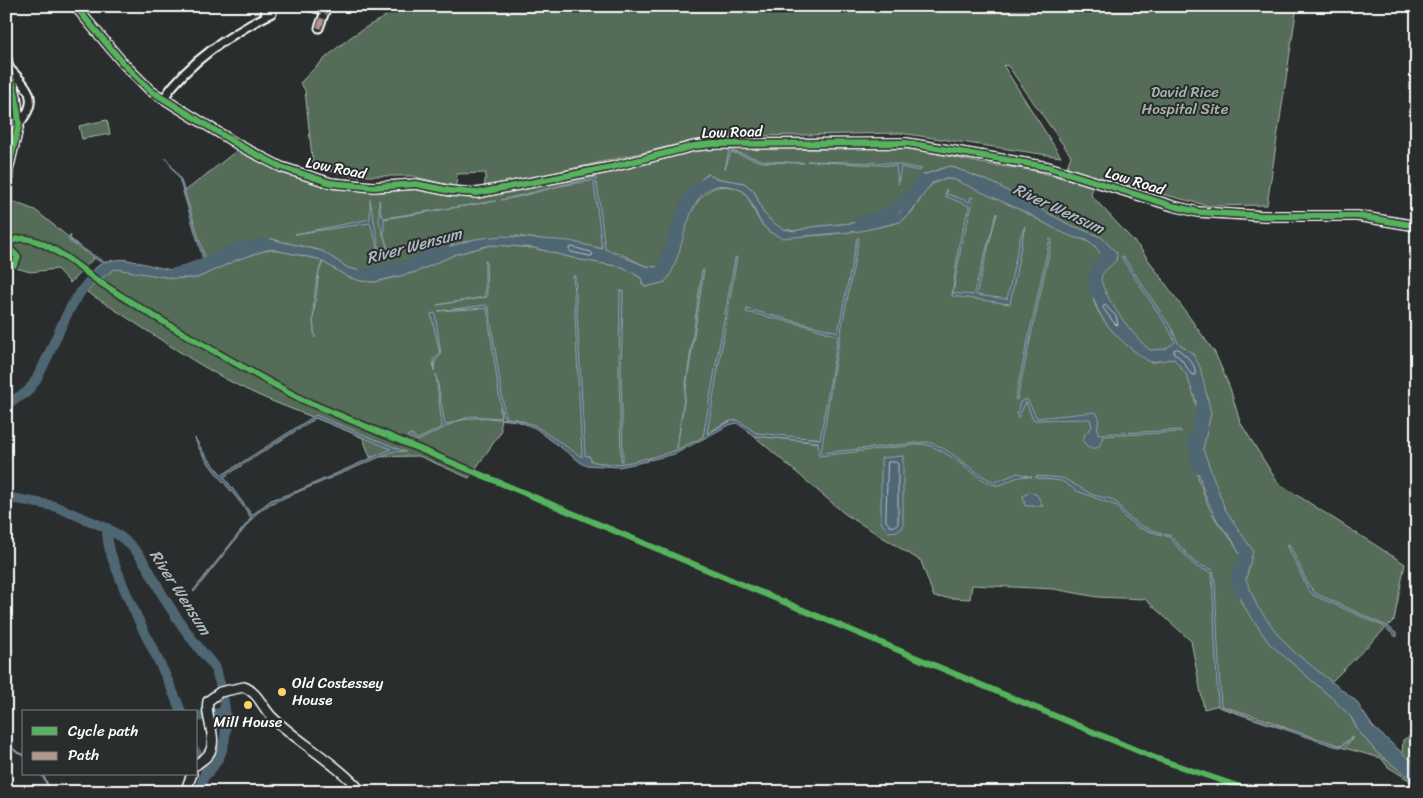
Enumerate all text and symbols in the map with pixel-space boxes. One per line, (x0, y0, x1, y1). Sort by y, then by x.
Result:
park label: David Rice Hospital Site (1142, 79, 1229, 122)
street label: Low Road (701, 118, 764, 146)
street label: Low Road (304, 149, 369, 187)
street label: Low Road (1102, 160, 1169, 203)
water label: River Wensum (1008, 175, 1111, 243)
water label: River Wensum (363, 218, 467, 272)
water label: River Wensum (142, 543, 220, 643)
place label: Old Costessey House (292, 670, 383, 713)
marker: Old Costessey House (276, 686, 288, 698)
marker: Mill House (242, 699, 254, 711)
place label: Mill House (214, 709, 283, 735)
legend (22, 710, 198, 776)
text: Cycle path (68, 718, 139, 744)
text: Path (68, 742, 99, 768)

